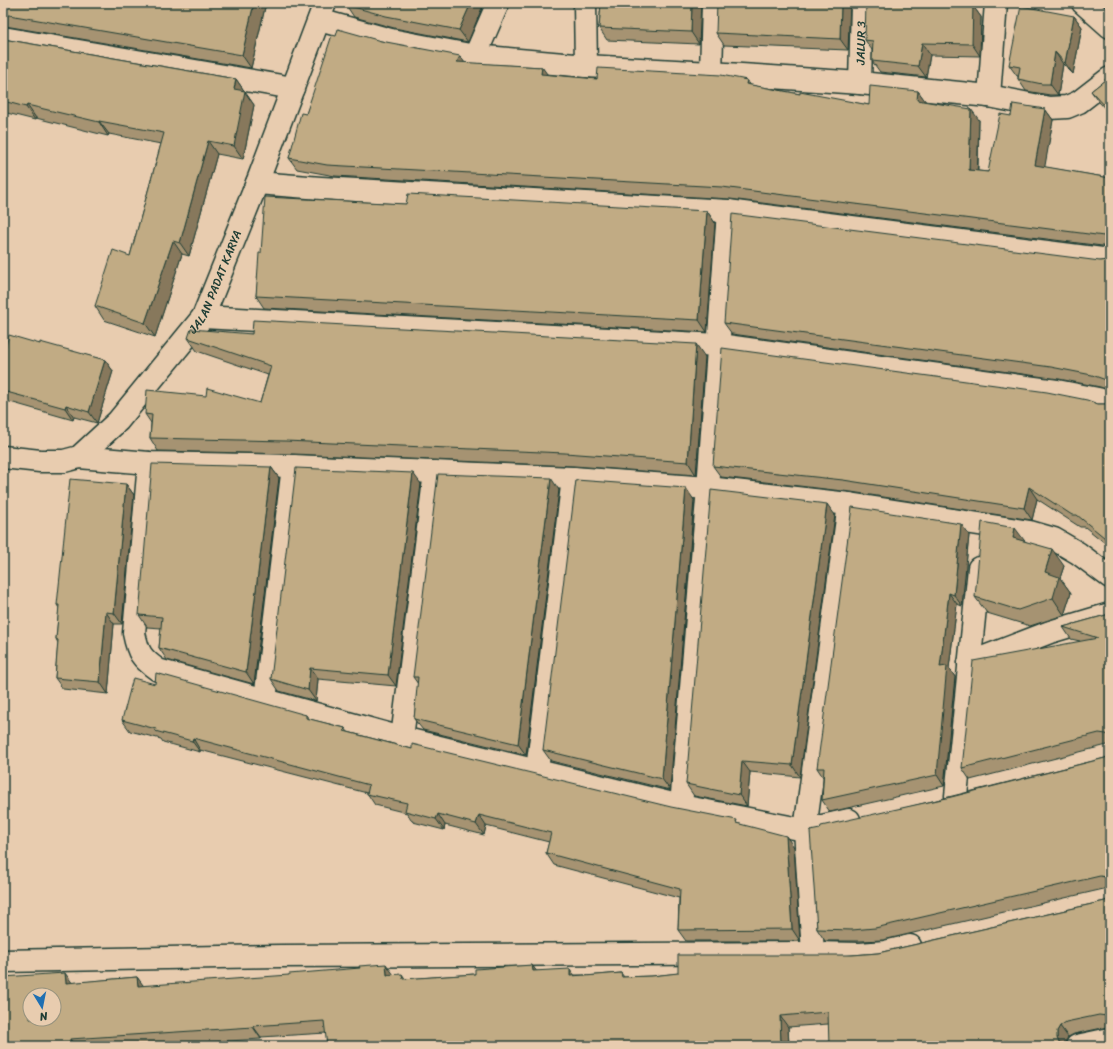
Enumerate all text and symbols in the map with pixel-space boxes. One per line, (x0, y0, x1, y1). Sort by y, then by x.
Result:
street label: JALUR 3 (849, 20, 873, 66)
street label: JALAN PADAT KARYA (182, 227, 248, 339)
north arrow (22, 987, 62, 1027)
text: N (38, 1006, 50, 1026)

